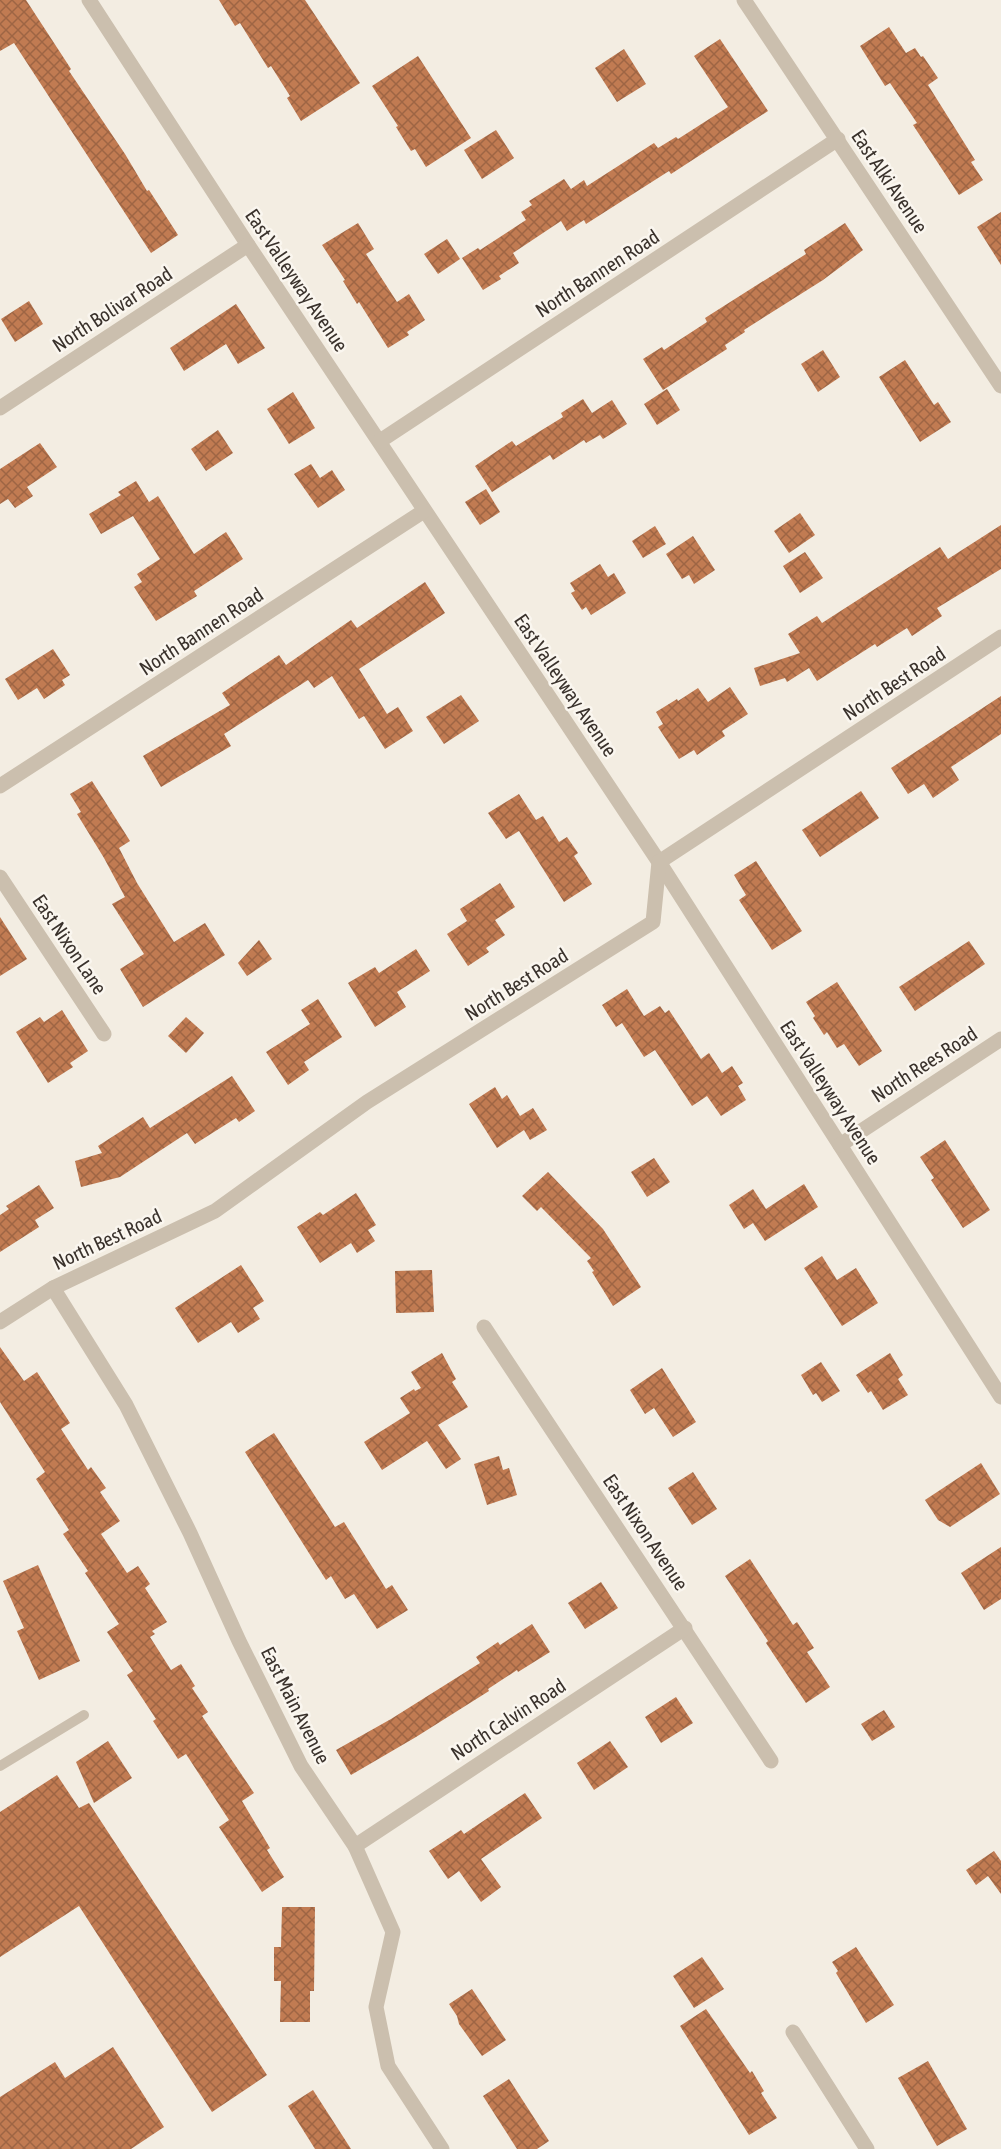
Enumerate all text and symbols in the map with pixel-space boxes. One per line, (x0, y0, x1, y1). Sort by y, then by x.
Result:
street label: East Alki Avenue (847, 125, 933, 237)
street label: East Valleyway Avenue (241, 204, 353, 356)
street label: North Bannen Road (531, 224, 663, 322)
street label: North Bolivar Road (48, 262, 176, 356)
street label: North Bannen Road (135, 582, 267, 680)
street label: East Valleyway Avenue (510, 609, 622, 761)
street label: North Best Road (839, 641, 949, 725)
street label: East Nixon Lane (28, 890, 112, 998)
street label: North Best Road (460, 943, 572, 1025)
street label: East Valleyway Avenue (776, 1016, 886, 1168)
street label: North Rees Road (867, 1021, 981, 1107)
street label: North Best Road (49, 1204, 165, 1274)
street label: East Nixon Avenue (599, 1470, 693, 1594)
street label: East Main Avenue (257, 1643, 335, 1767)
street label: North Calvin Road (446, 1673, 570, 1765)

